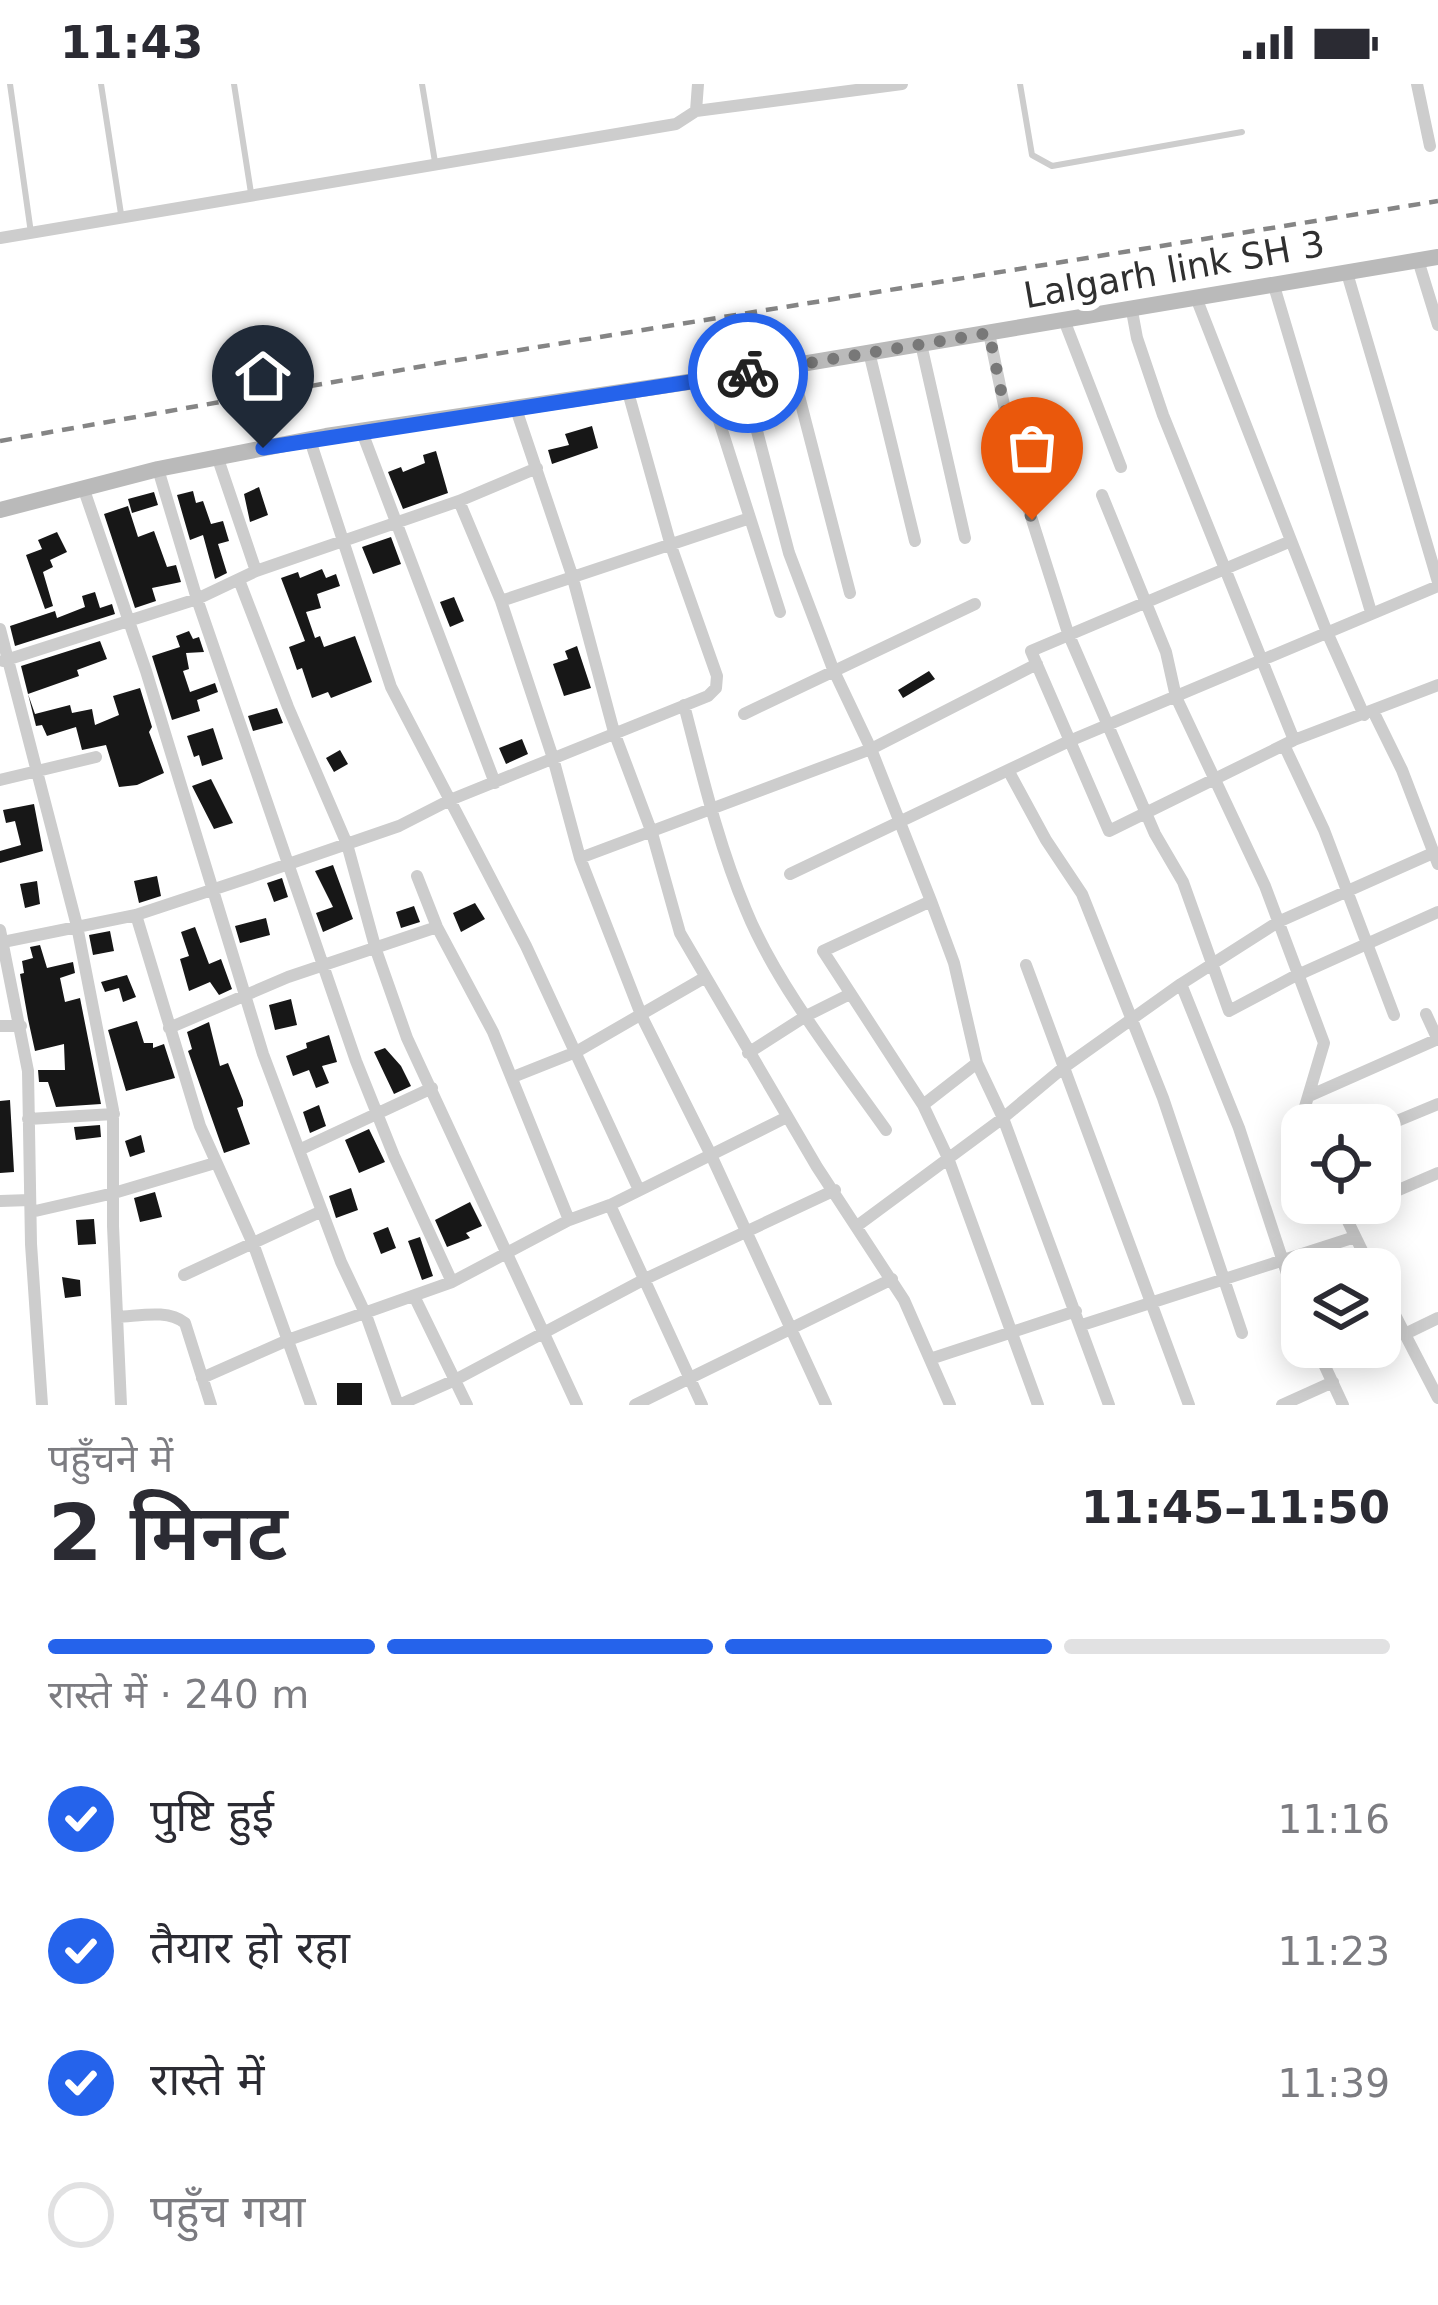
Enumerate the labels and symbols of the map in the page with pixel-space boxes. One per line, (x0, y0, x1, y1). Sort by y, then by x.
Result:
street label: Lalgarh link SH 3 (1020, 223, 1328, 316)
courier (688, 313, 808, 433)
pin (212, 325, 314, 448)
pin (981, 397, 1083, 520)

